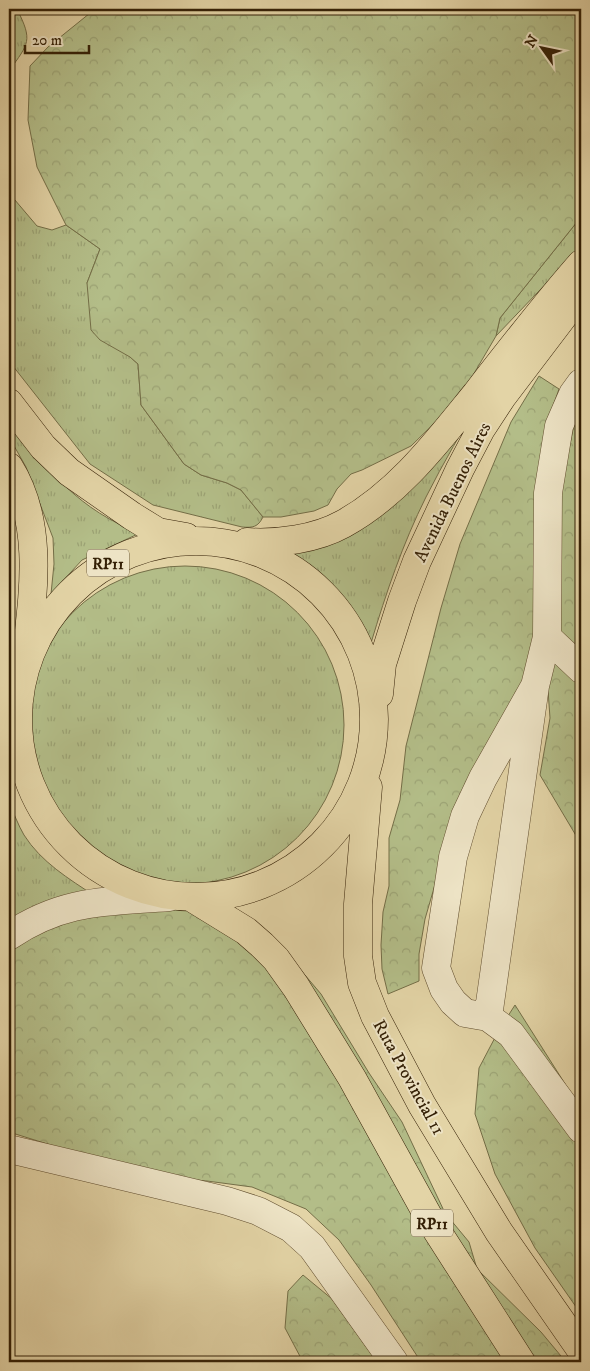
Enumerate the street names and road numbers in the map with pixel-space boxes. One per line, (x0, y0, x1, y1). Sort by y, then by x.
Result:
street label: Avenida Buenos Aires (410, 419, 496, 566)
road number: RP11 (87, 550, 129, 576)
street label: Ruta Provincial 11 (367, 1016, 449, 1139)
road number: RP11 (411, 1210, 453, 1236)

